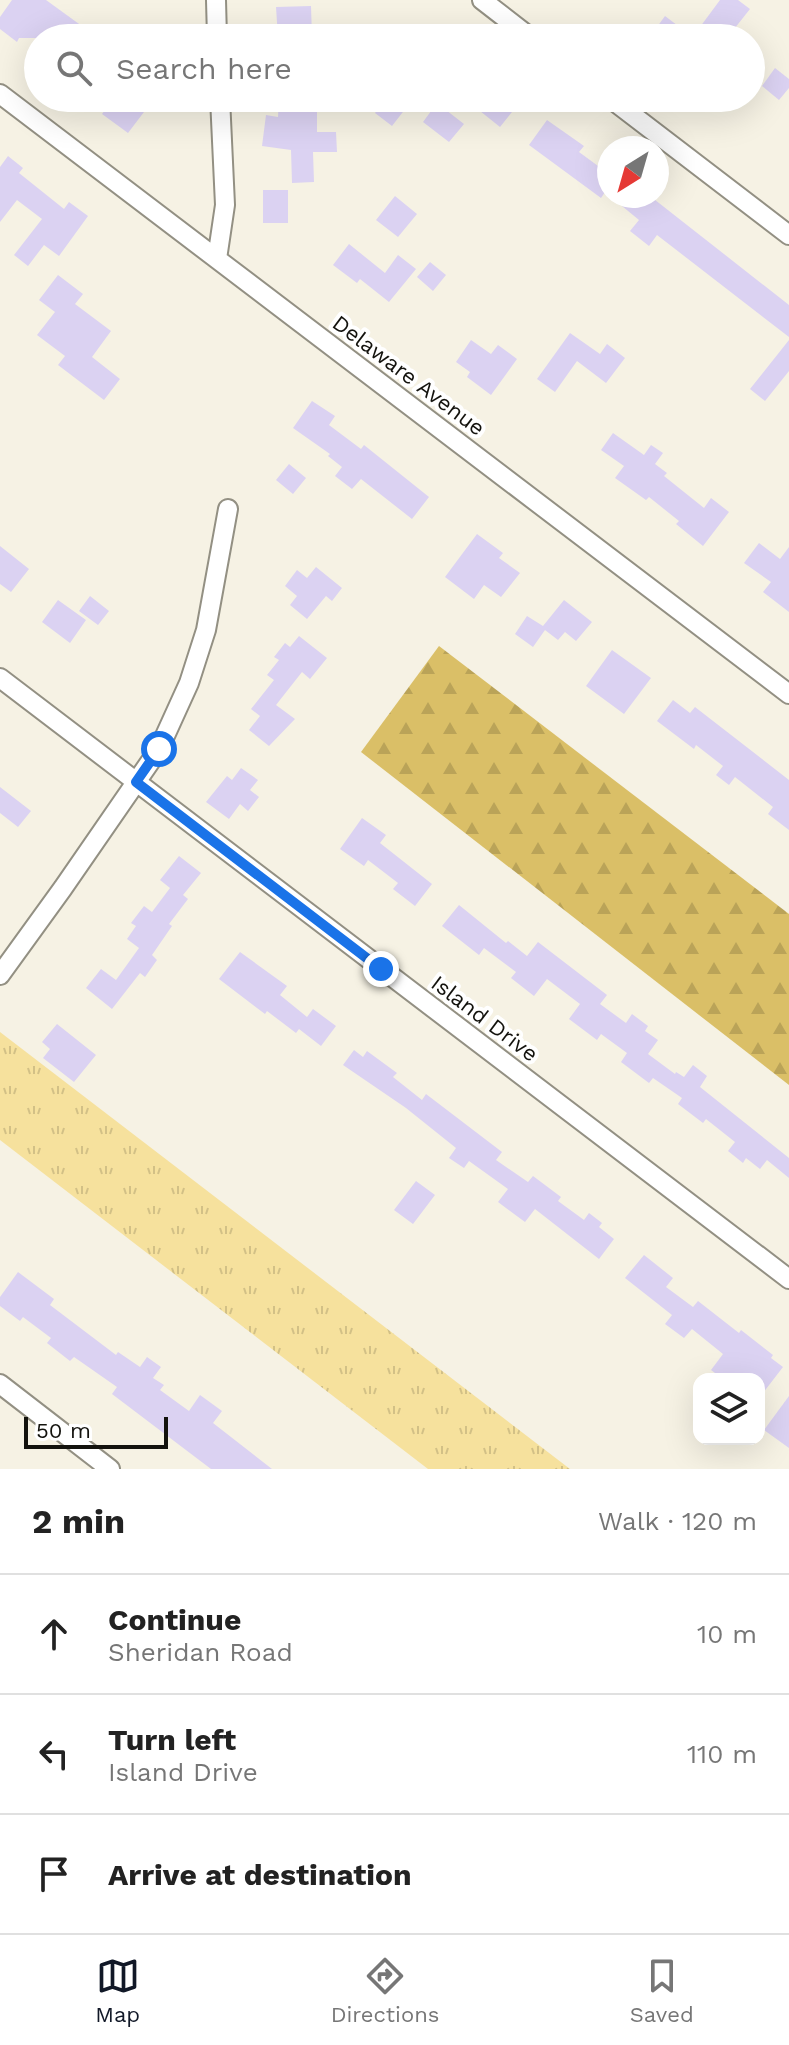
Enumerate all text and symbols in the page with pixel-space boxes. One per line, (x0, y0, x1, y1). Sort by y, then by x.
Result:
search box (24, 24, 765, 112)
icon: search (52, 46, 96, 90)
text: Search here (116, 51, 292, 86)
north arrow (597, 136, 669, 208)
street label: Delaware Avenue (328, 310, 490, 441)
route start (141, 731, 177, 767)
route end (363, 951, 399, 987)
street label: Island Drive (427, 970, 543, 1067)
map controls (693, 1373, 765, 1445)
button: layers (693, 1373, 765, 1445)
scale bar (24, 1413, 168, 1449)
text: 50 m (36, 1418, 91, 1443)
text: 2 min (32, 1501, 125, 1541)
text: Walk · 120 m (598, 1506, 757, 1536)
text: Continue (108, 1602, 241, 1637)
icon: ahead (32, 1612, 76, 1656)
text: 10 m (697, 1619, 757, 1649)
text: Sheridan Road (108, 1637, 293, 1667)
text: Turn left (108, 1722, 236, 1757)
icon: left (32, 1732, 76, 1776)
text: 110 m (687, 1739, 757, 1769)
text: Island Drive (108, 1757, 258, 1787)
icon: arrive (32, 1852, 76, 1896)
text: Arrive at destination (108, 1857, 412, 1892)
tab: Map (95, 1954, 140, 2027)
tab: Directions (331, 1954, 439, 2027)
tab: Saved (630, 1954, 694, 2027)

